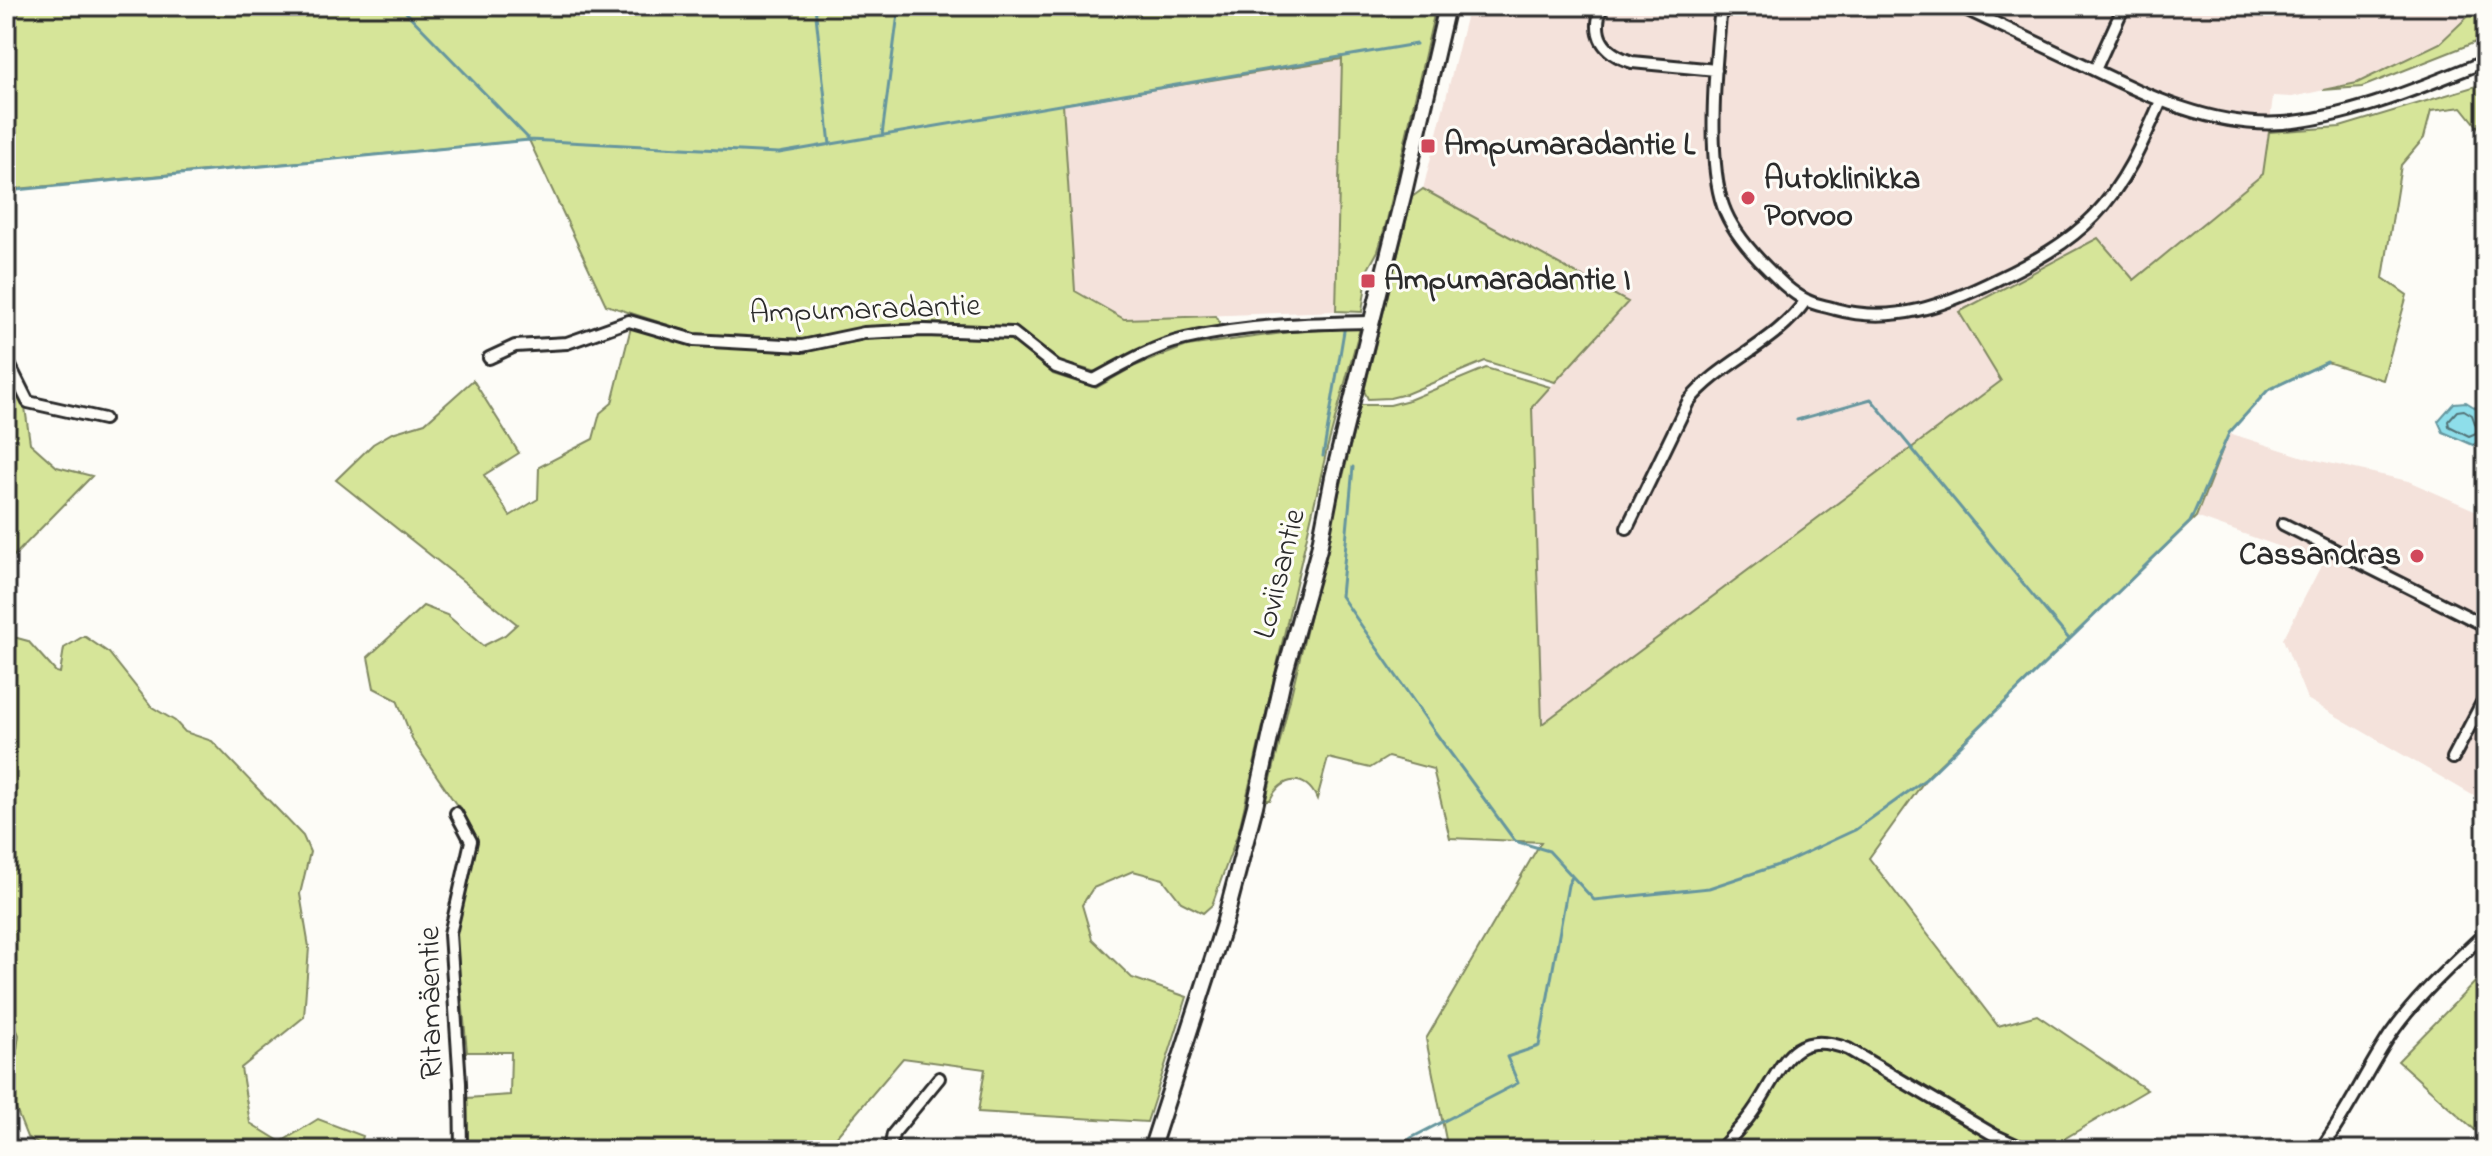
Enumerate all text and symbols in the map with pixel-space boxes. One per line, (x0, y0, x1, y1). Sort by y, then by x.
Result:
place label: Ampumaradantie L (1444, 123, 1696, 170)
marker: Ampumaradantie L (1419, 137, 1437, 155)
place label: Autoklinikka Porvoo (1764, 157, 1920, 241)
marker: Autoklinikka Porvoo (1739, 189, 1757, 207)
place label: Ampumaradantie I (1384, 258, 1631, 305)
marker: Ampumaradantie I (1359, 272, 1377, 290)
street label: Ampumaradantie (749, 283, 982, 339)
street label: Loviisantie (1242, 503, 1320, 644)
place label: Cassandras (2239, 533, 2401, 580)
marker: Cassandras (2408, 547, 2426, 565)
street label: Ritamäentie (407, 925, 457, 1080)

